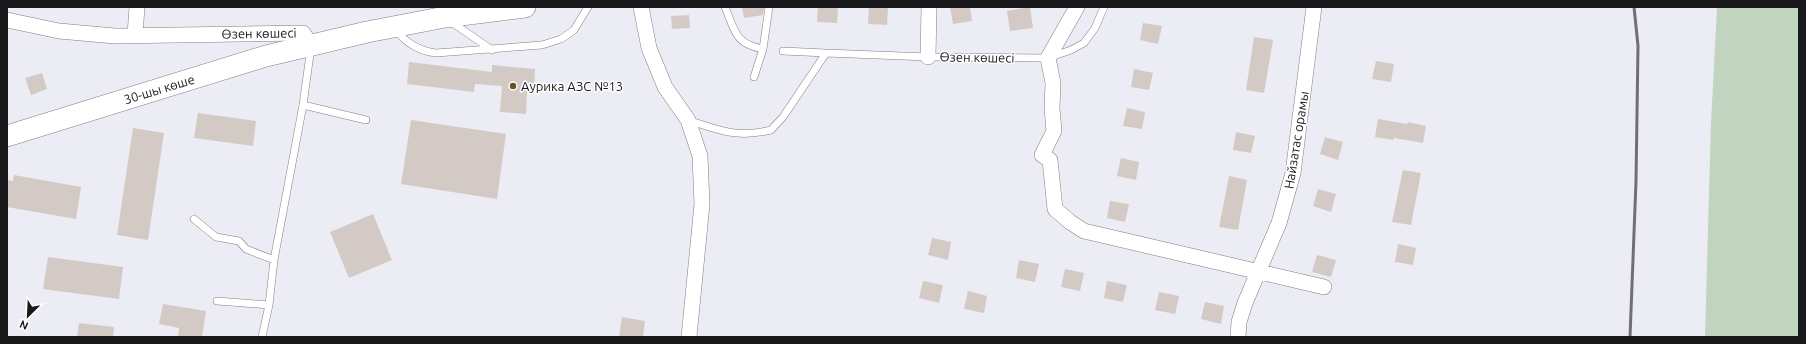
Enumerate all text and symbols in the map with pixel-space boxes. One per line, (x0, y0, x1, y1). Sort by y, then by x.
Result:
street label: Өзен көшесі (221, 25, 297, 41)
street label: Өзен көшесі (939, 49, 1015, 65)
street label: 30-шы көше (122, 72, 196, 106)
place label: Аурика АЗС №13 (521, 79, 623, 93)
marker: Аурика АЗС №13 (508, 81, 518, 91)
street label: Найзатас орамы (1281, 90, 1311, 190)
north arrow (8, 296, 48, 336)
text: N (18, 318, 30, 332)

